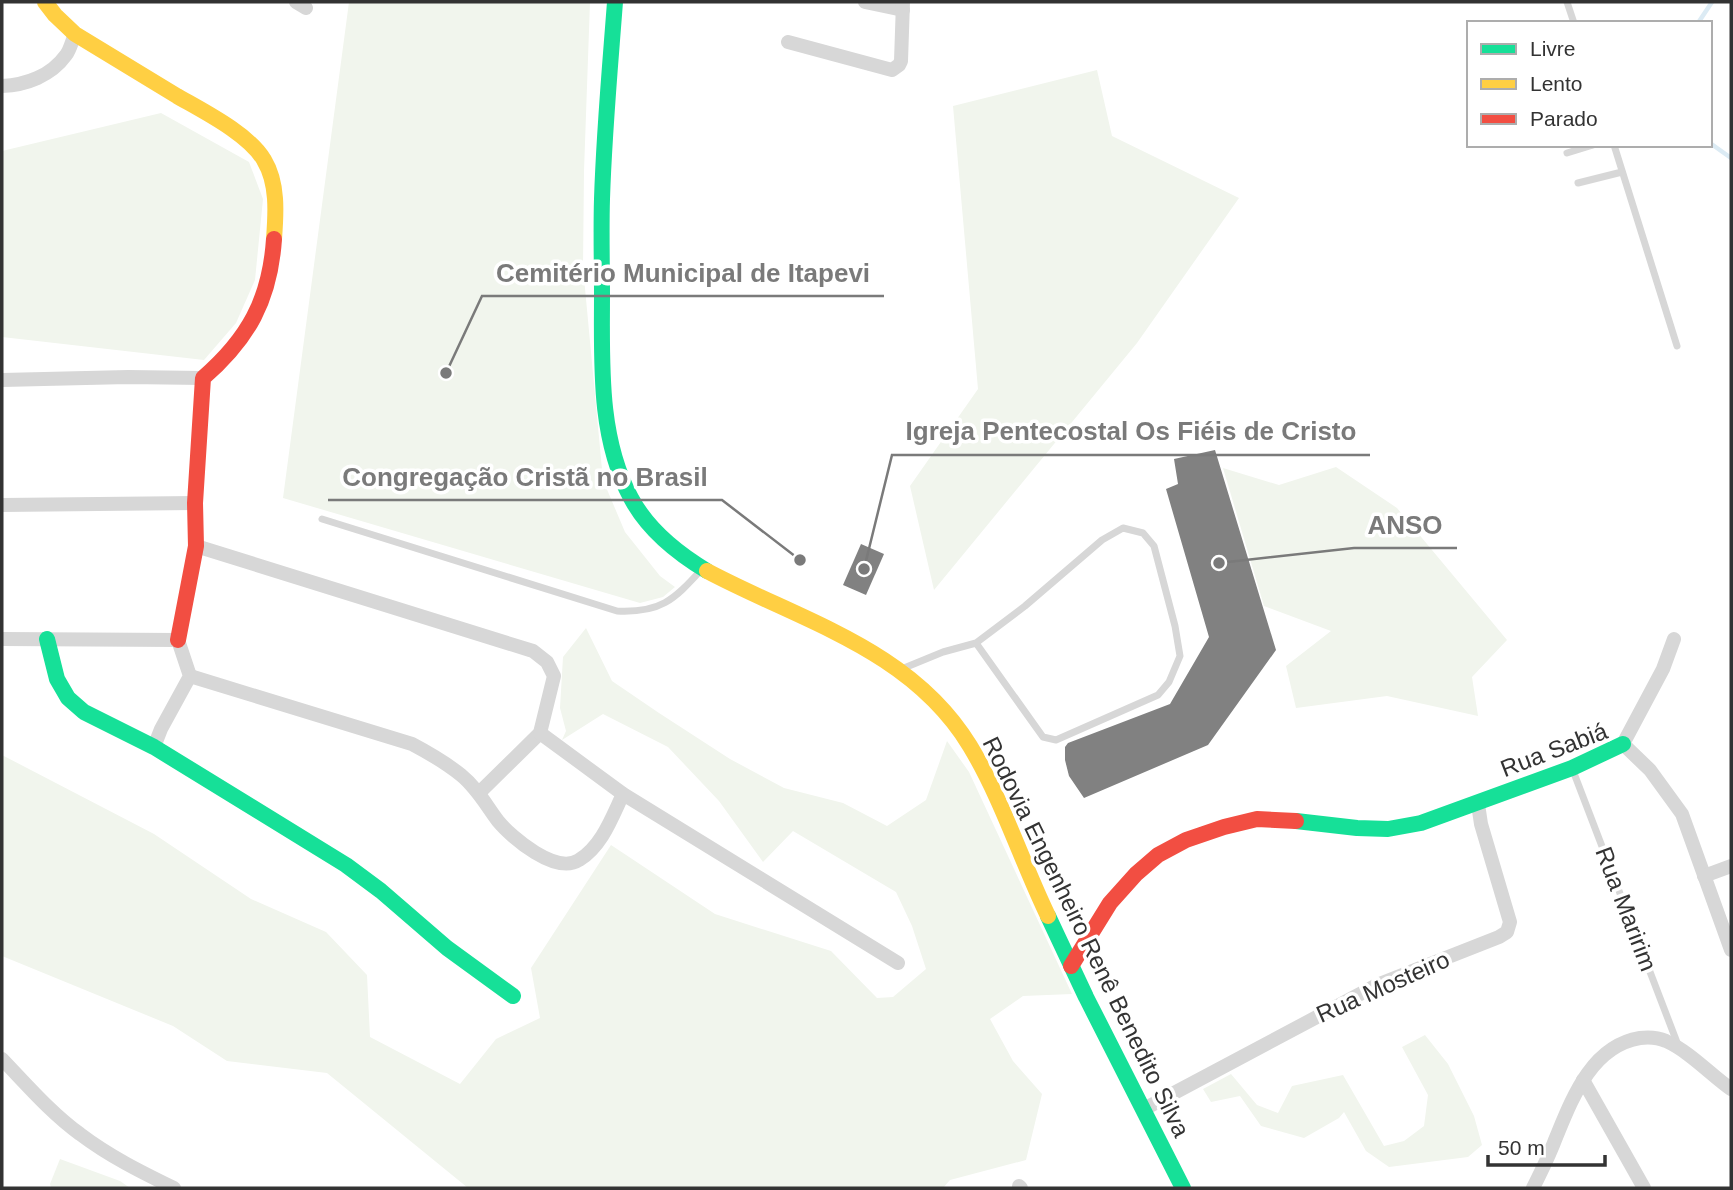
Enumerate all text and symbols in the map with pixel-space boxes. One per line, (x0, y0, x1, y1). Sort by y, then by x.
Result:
legend (1467, 21, 1712, 147)
text: Livre (1530, 37, 1576, 60)
text: Lento (1530, 72, 1583, 95)
text: Parado (1530, 107, 1598, 130)
callout: Cemitério Municipal de Itapevi (482, 249, 884, 296)
text: Cemitério Municipal de Itapevi (496, 258, 870, 288)
callout: Igreja Pentecostal Os Fiéis de Cristo (892, 408, 1370, 455)
text: Igreja Pentecostal Os Fiéis de Cristo (906, 416, 1356, 446)
callout: Congregação Cristã no Brasil (328, 453, 722, 500)
text: Congregação Cristã no Brasil (342, 462, 708, 492)
callout: ANSO (1354, 501, 1457, 548)
text: ANSO (1367, 510, 1443, 540)
street label: Rua Sabiá (1497, 717, 1612, 782)
street label: Rodovia Engenheiro Renê Benedito Silva (978, 732, 1196, 1142)
street label: Rua Maririm (1590, 843, 1662, 975)
street label: Rua Mosteiro (1312, 945, 1453, 1028)
scale bar (1488, 1124, 1605, 1168)
text: 50 m (1498, 1136, 1545, 1159)

